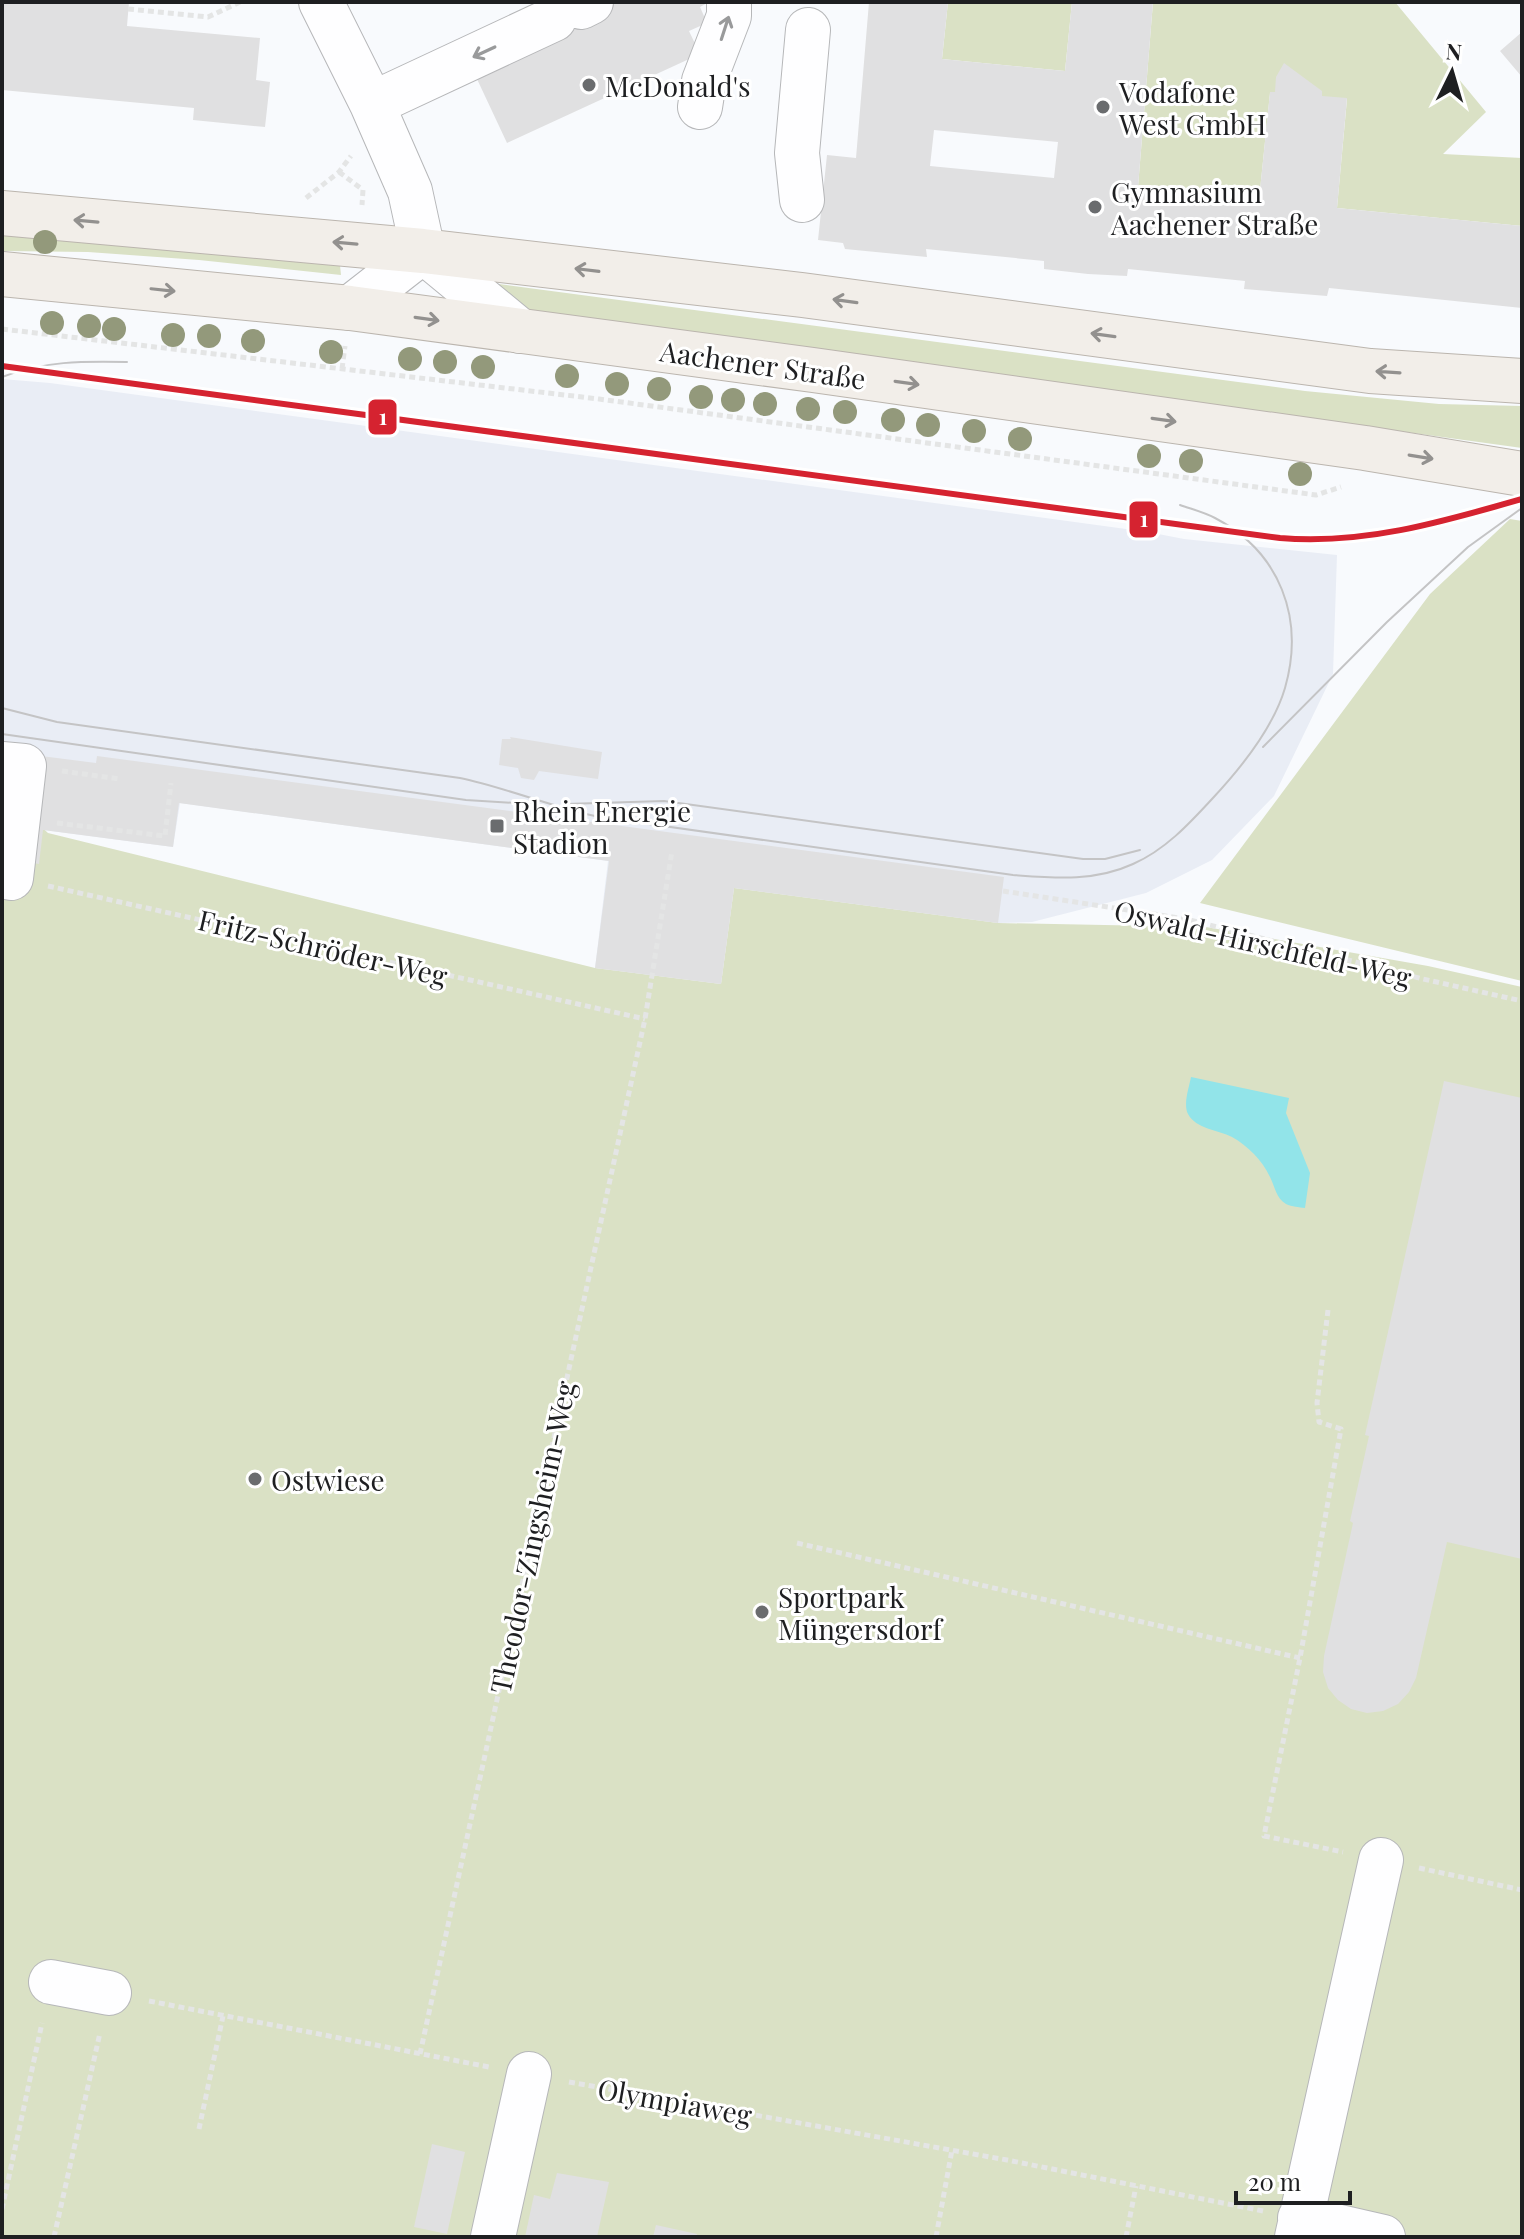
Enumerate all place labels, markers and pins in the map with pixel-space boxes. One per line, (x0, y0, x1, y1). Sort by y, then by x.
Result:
place label: McDonald's (605, 67, 751, 104)
place label: Vodafone West GmbH (1118, 73, 1267, 142)
marker: McDonald's (580, 76, 598, 94)
marker: Vodafone West GmbH (1094, 98, 1112, 116)
place label: Gymnasium Aachener Straße (1110, 173, 1319, 242)
marker: Gymnasium Aachener Straße (1086, 198, 1104, 216)
place label: Rhein Energie Stadion (513, 792, 691, 861)
marker: Rhein Energie Stadion (488, 817, 506, 835)
place label: Ostwiese (271, 1461, 385, 1498)
marker: Ostwiese (246, 1470, 264, 1488)
place label: Sportpark Müngersdorf (778, 1578, 944, 1647)
marker: Sportpark Müngersdorf (753, 1603, 771, 1621)

